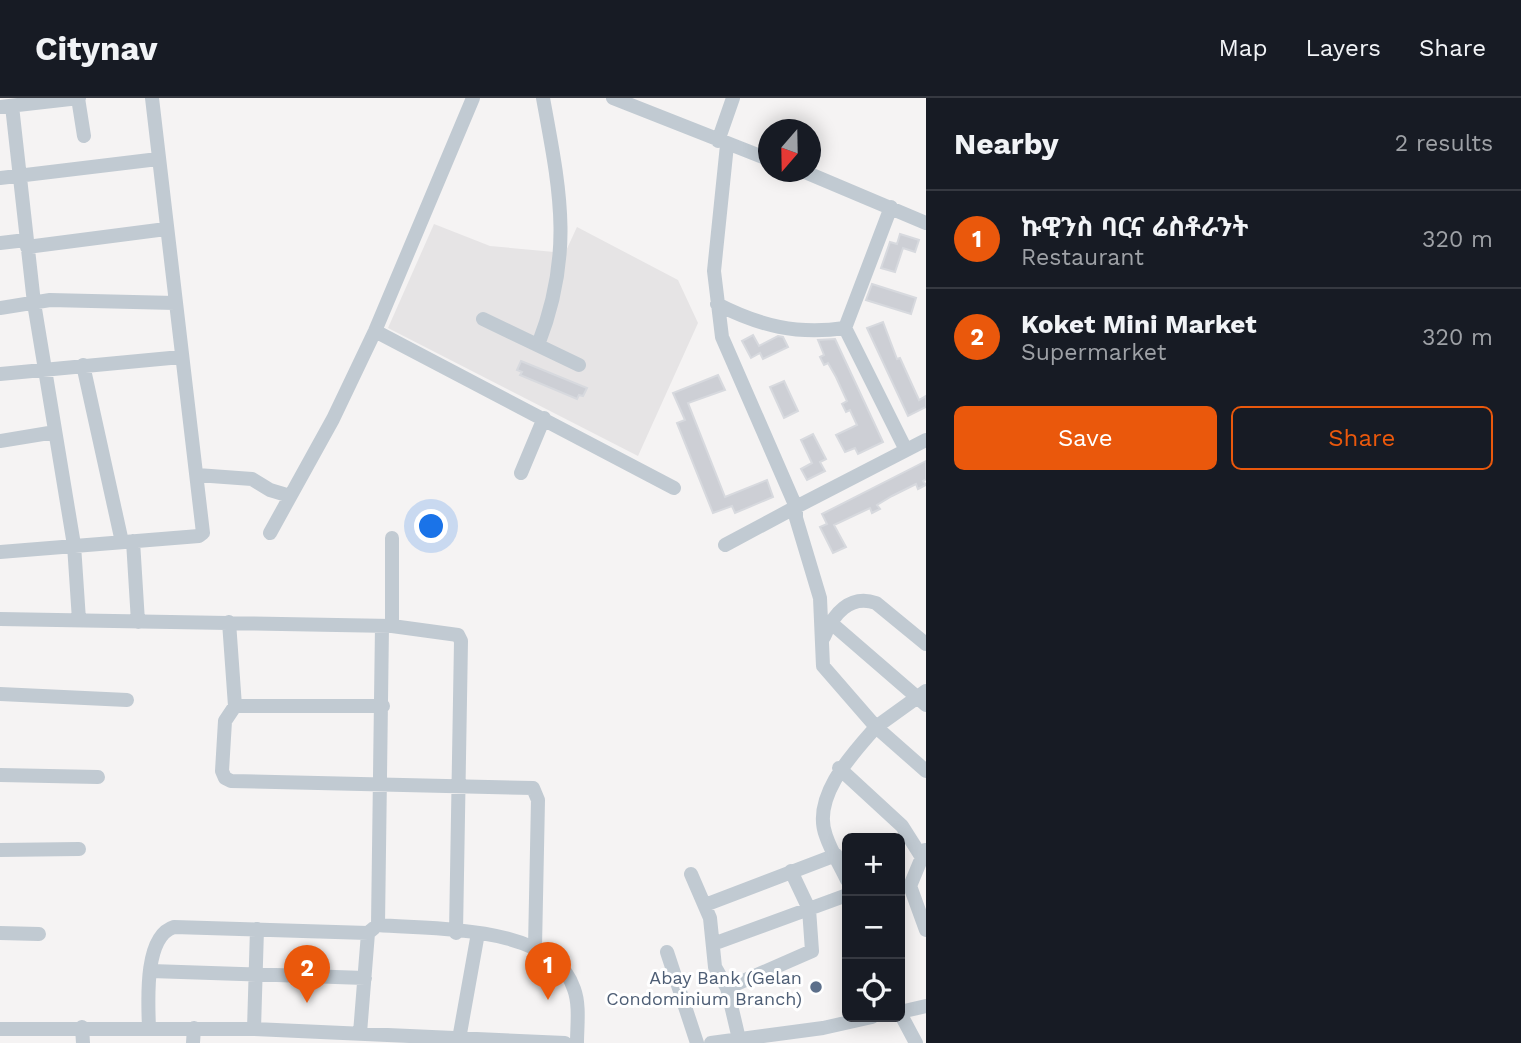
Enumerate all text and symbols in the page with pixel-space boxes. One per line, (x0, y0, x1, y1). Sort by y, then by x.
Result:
text: Citynav (35, 29, 157, 68)
text: Map (1219, 34, 1267, 62)
text: Layers (1305, 34, 1381, 62)
text: Share (1419, 34, 1486, 62)
north arrow (758, 119, 821, 182)
text: Nearby (954, 126, 1059, 161)
text: 2 results (1395, 130, 1493, 157)
text: ኩዊንስ ባርና ሬስቶራንት (1021, 212, 1249, 242)
text: 1 (972, 226, 982, 253)
text: 320 m (1422, 226, 1493, 253)
text: Restaurant (1021, 244, 1144, 271)
text: Koket Mini Market (1021, 309, 1257, 339)
text: 2 (970, 324, 984, 351)
text: 320 m (1422, 324, 1493, 351)
text: Supermarket (1021, 339, 1166, 366)
button: Save (954, 406, 1217, 470)
button: Share (1231, 406, 1493, 470)
your location (414, 509, 448, 543)
map controls (842, 833, 905, 1022)
button: + (842, 833, 905, 896)
button: − (842, 896, 905, 959)
pin: 1 (525, 942, 571, 1000)
pin: 2 (284, 945, 330, 1003)
button: locate (842, 959, 905, 1022)
place label: Abay Bank (Gelan Condominium Branch) (606, 967, 802, 1009)
marker: Abay Bank (Gelan Condominium Branch) (808, 979, 824, 995)

